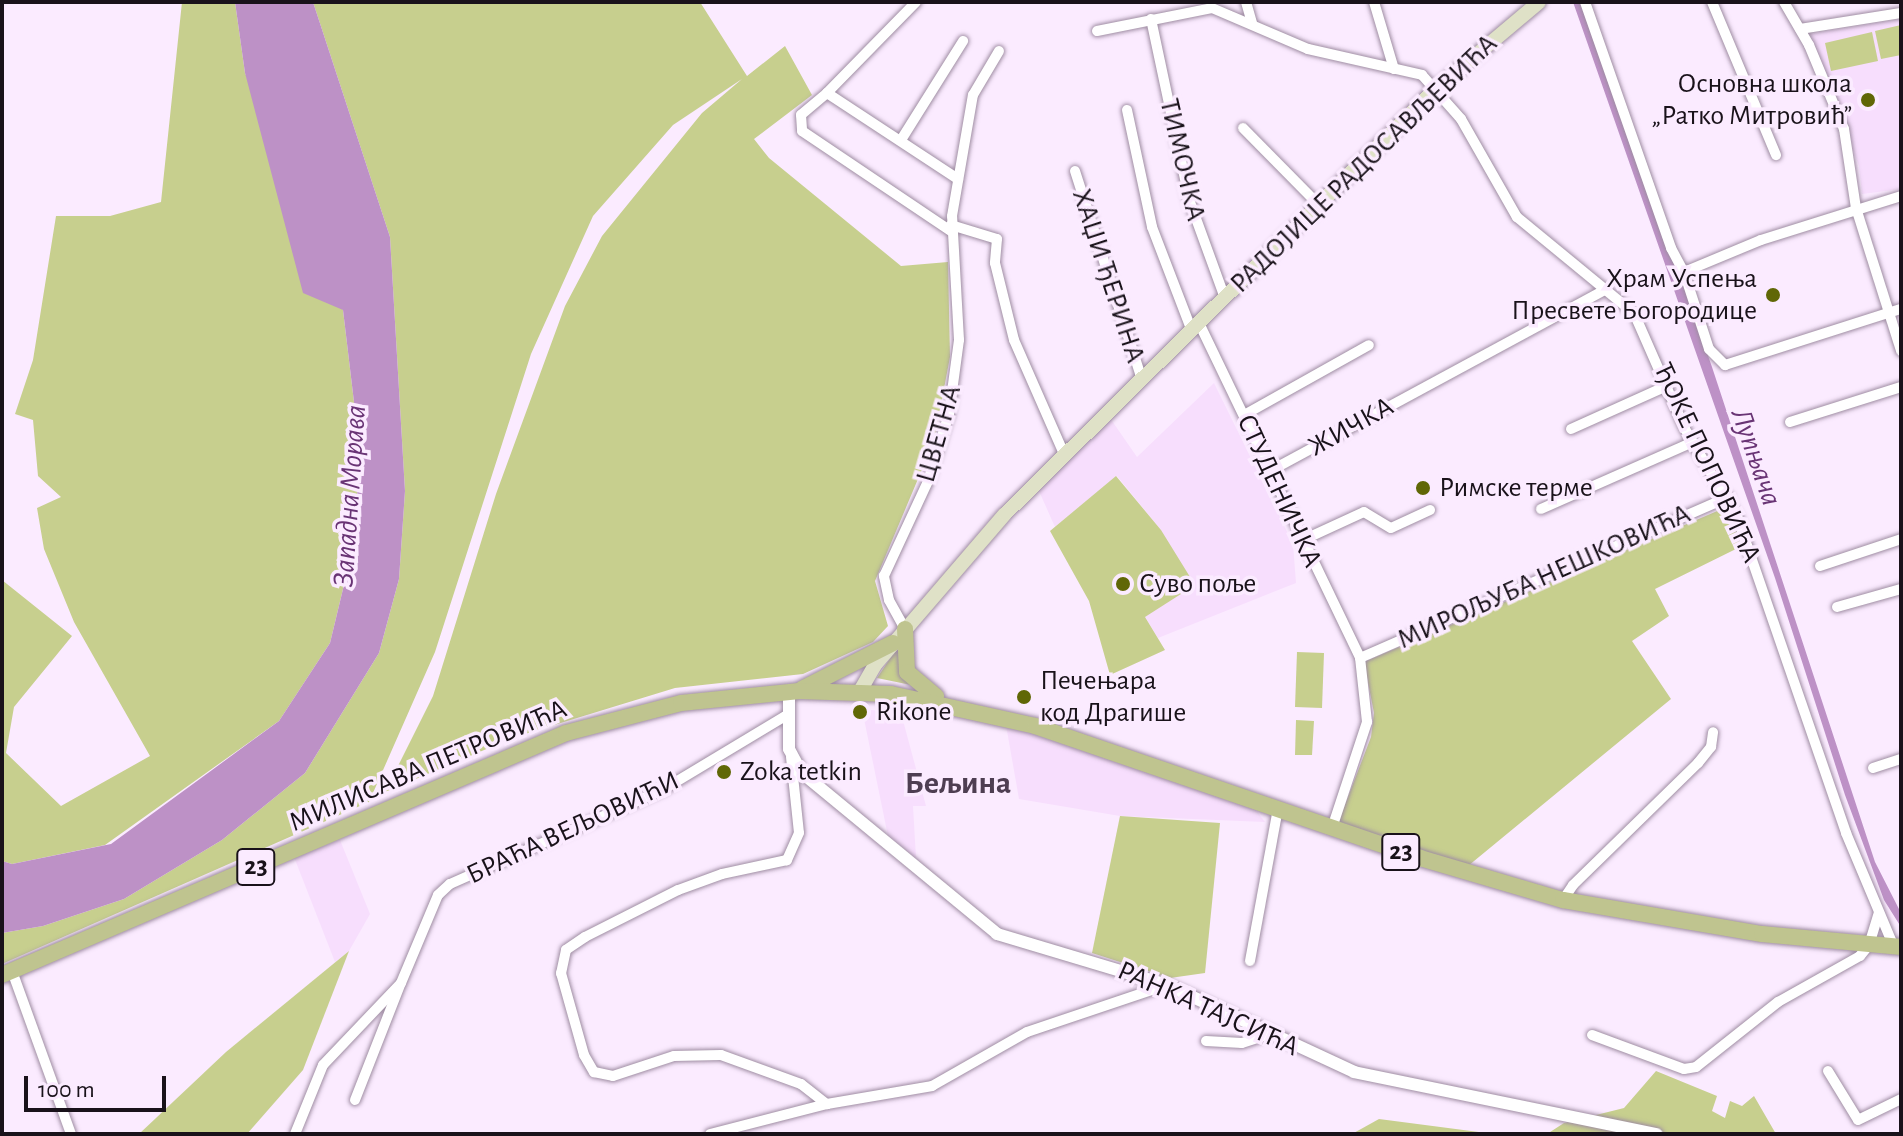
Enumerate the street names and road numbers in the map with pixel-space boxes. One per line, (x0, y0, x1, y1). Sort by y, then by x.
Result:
street label: РАДОЈИЦЕ РАДОСАВЉЕВИЋА (1224, 28, 1504, 300)
street label: ТИМОЧКА (1152, 96, 1212, 224)
street label: ХАЏИ ЂЕРИНА (1064, 185, 1152, 367)
street label: ЂОКЕ ПОПОВИЋА (1646, 358, 1768, 568)
street label: ЦВЕТНА (909, 382, 969, 486)
street label: ЖИЧКА (1303, 390, 1399, 464)
street label: СТУДЕНИЧКА (1229, 409, 1329, 573)
street label: МИРОЉУБА НЕШКОВИЋА (1392, 497, 1696, 657)
street label: МИЛИСАВА ПЕТРОВИЋА (284, 692, 572, 840)
street label: БРАЋА ВЕЉОВИЋИ (461, 764, 685, 892)
road number: 23 (1381, 830, 1421, 874)
road number: 23 (236, 845, 276, 889)
street label: РАНКА ТАЈСИЋА (1112, 954, 1304, 1064)

